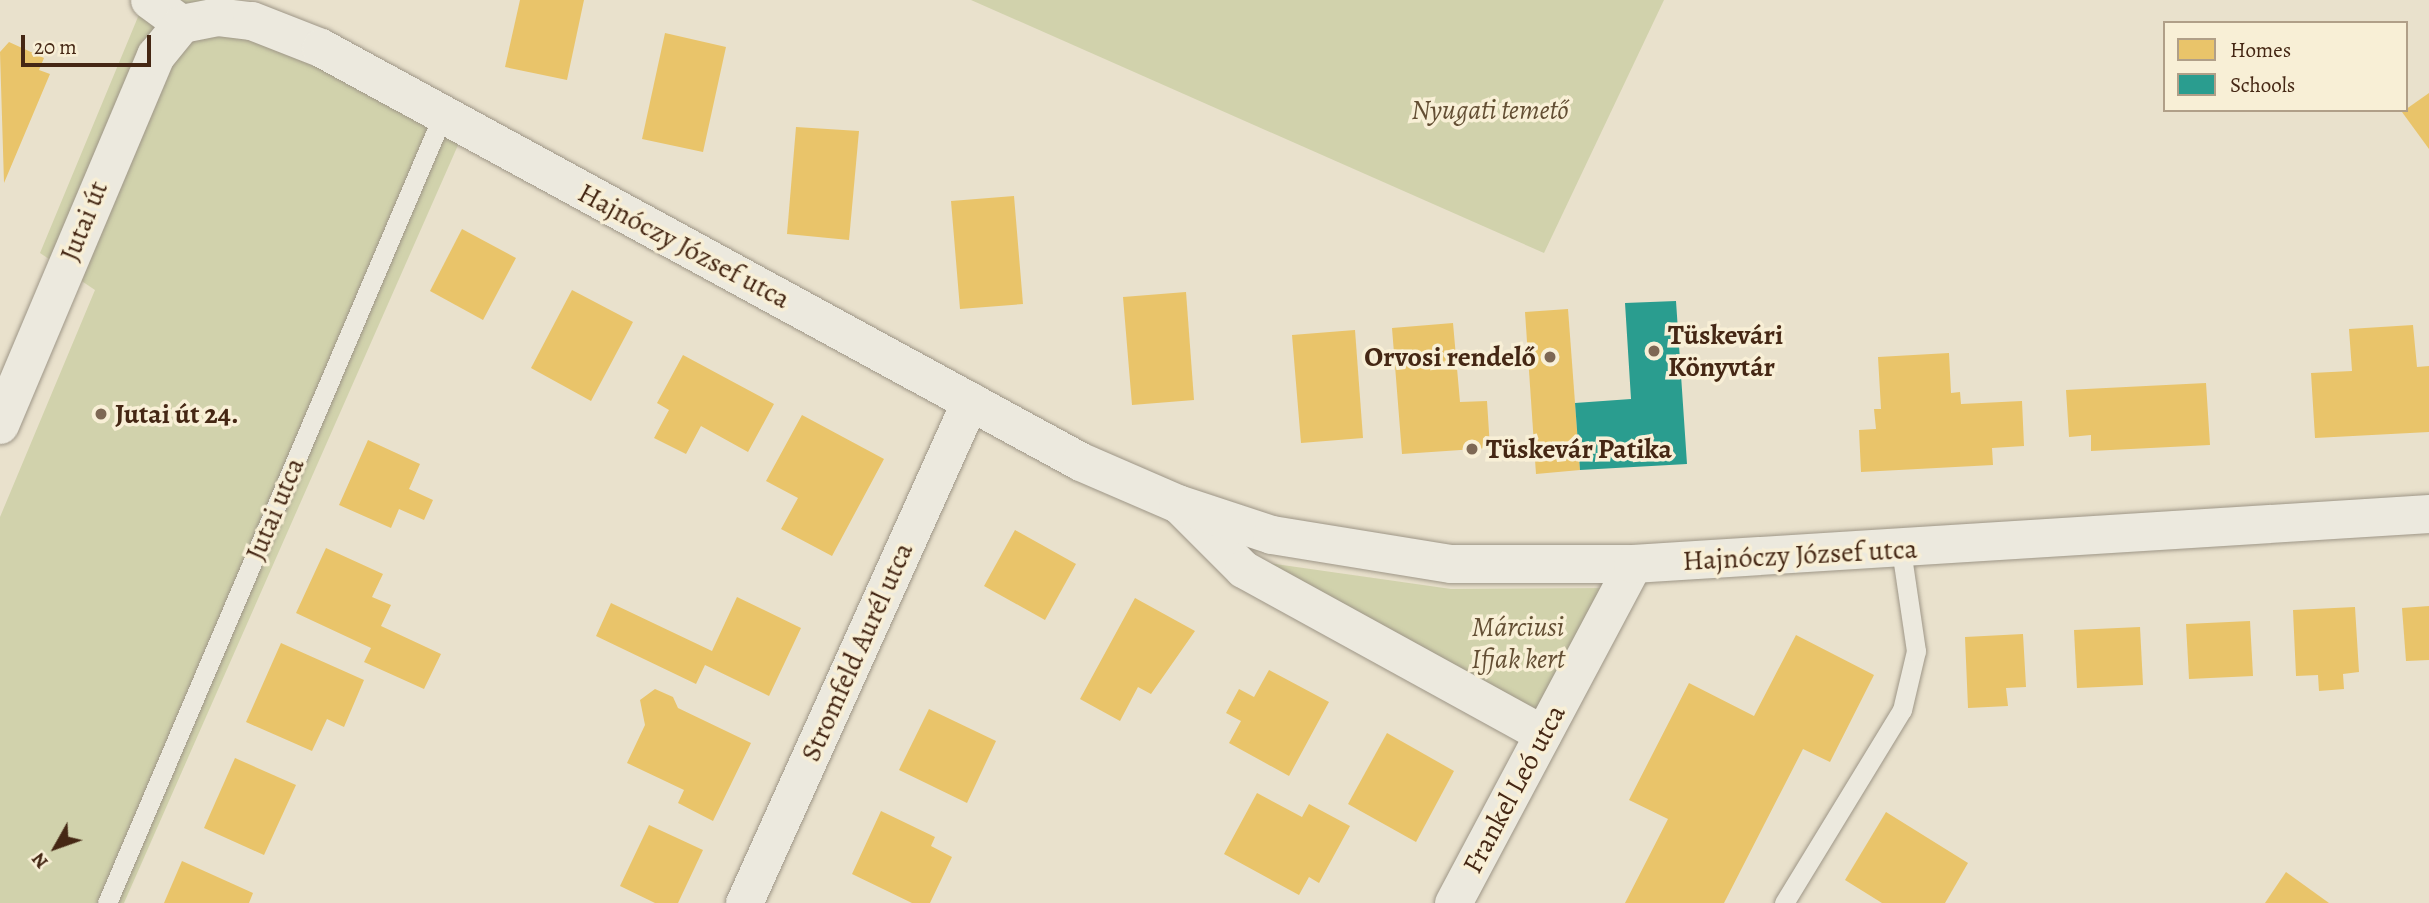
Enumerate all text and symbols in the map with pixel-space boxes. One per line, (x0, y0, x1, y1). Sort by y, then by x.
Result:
scale bar (24, 21, 154, 65)
legend (2163, 21, 2408, 112)
text: 20 m (34, 33, 77, 61)
text: Homes (2230, 36, 2291, 64)
text: Schools (2230, 71, 2295, 99)
park label: Nyugati temető (1411, 93, 1569, 127)
street label: Jutai út (53, 176, 115, 266)
street label: Hajnóczy József utca (572, 176, 796, 316)
place label: Tüskevári Könyvtár (1668, 318, 1783, 384)
place label: Orvosi rendelő (1364, 340, 1536, 374)
marker: Tüskevári Könyvtár (1646, 343, 1662, 359)
marker: Orvosi rendelő (1542, 349, 1558, 365)
place label: Jutai út 24. (115, 397, 239, 431)
marker: Jutai út 24. (93, 406, 109, 422)
place label: Tüskevár Patika (1486, 432, 1672, 466)
marker: Tüskevár Patika (1464, 441, 1480, 457)
street label: Jutai utca (238, 453, 312, 565)
street label: Hajnóczy József utca (1682, 532, 1918, 578)
street label: Stromfeld Aurél utca (794, 537, 920, 767)
park label: Márciusi Ifjak kert (1471, 610, 1565, 676)
street label: Frankel Leó utca (1455, 699, 1573, 879)
north arrow (21, 812, 91, 882)
text: N (26, 847, 54, 874)

